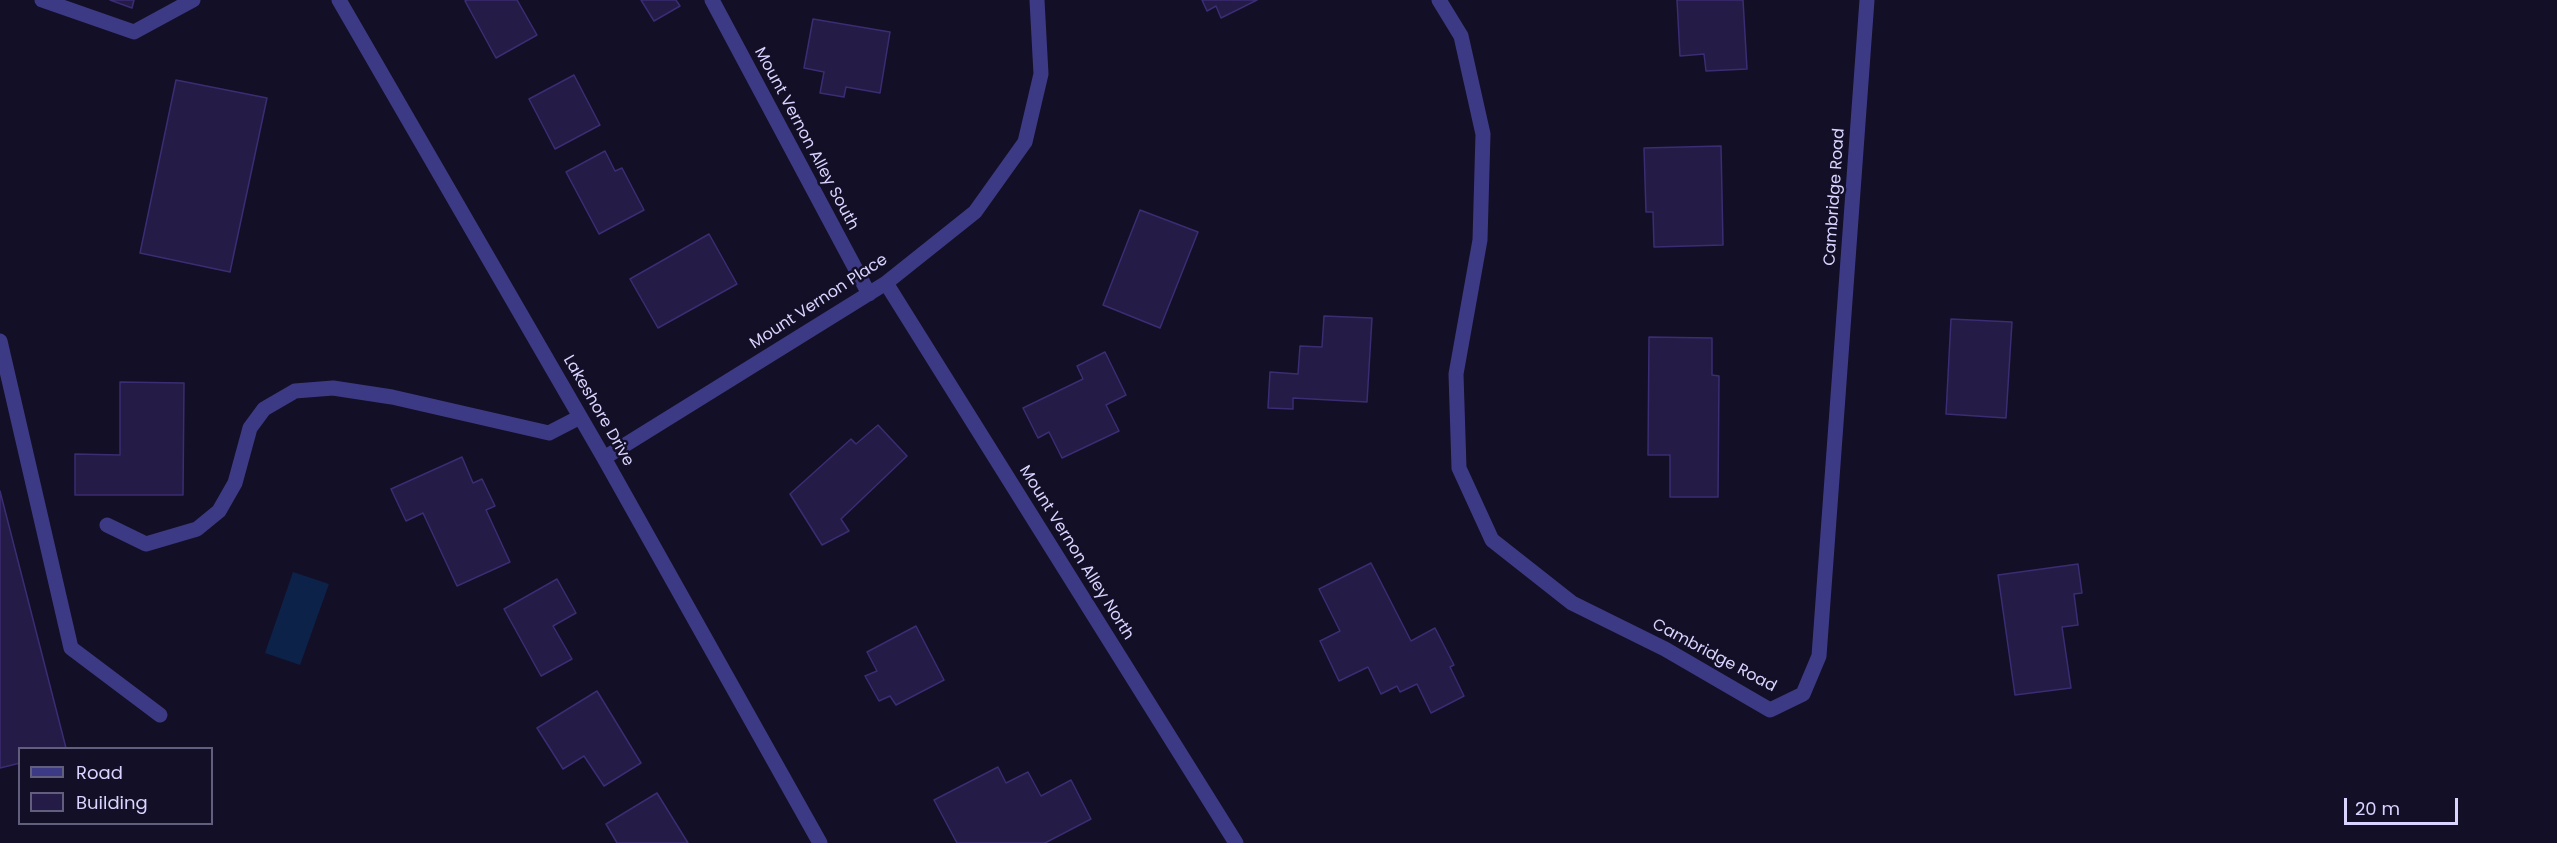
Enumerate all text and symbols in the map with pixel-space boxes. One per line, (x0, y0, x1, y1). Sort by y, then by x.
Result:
street label: Mount Vernon Alley South (750, 44, 862, 234)
street label: Cambridge Road (1821, 128, 1849, 266)
street label: Mount Vernon Place (747, 250, 891, 354)
street label: Lakeshore Drive (558, 352, 638, 470)
street label: Mount Vernon Alley North (1014, 462, 1138, 644)
street label: Cambridge Road (1649, 615, 1779, 697)
legend (18, 747, 213, 825)
text: Road (76, 760, 123, 785)
scale bar (2347, 786, 2461, 824)
text: Building (76, 790, 148, 815)
text: 20 m (2355, 796, 2400, 821)

